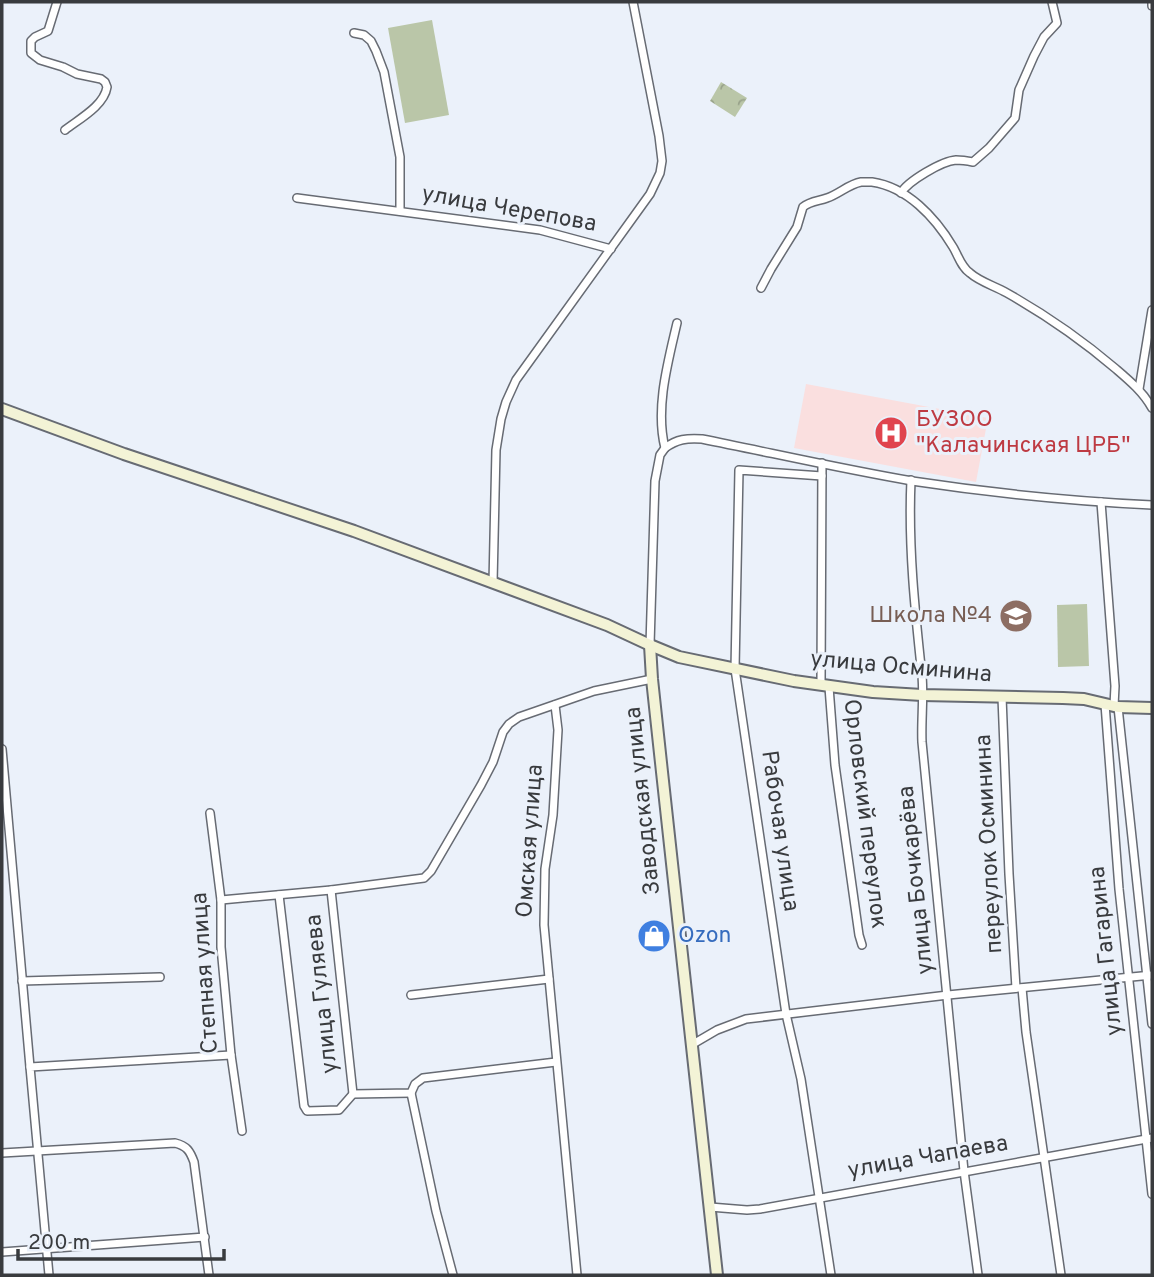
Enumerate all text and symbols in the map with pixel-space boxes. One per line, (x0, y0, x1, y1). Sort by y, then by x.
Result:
street label: улица Черепова (419, 180, 599, 240)
place label: БУЗОО "Калачинская ЦРБ" (916, 406, 1130, 461)
hospital icon: БУЗОО "Калачинская ЦРБ" (872, 414, 910, 452)
school or university icon: Школа №4 (997, 597, 1035, 635)
place label: Школа №4 (869, 602, 992, 631)
street label: улица Осминина (809, 646, 993, 690)
street label: Орловский переулок (836, 698, 892, 930)
street label: Заводская улица (620, 705, 668, 897)
street label: переулок Осминина (970, 734, 1010, 954)
street label: Рабочая улица (753, 749, 805, 913)
street label: Омская улица (511, 763, 551, 919)
street label: улица Бочкарёва (893, 784, 941, 976)
street label: улица Гагарина (1084, 865, 1130, 1037)
street label: Степная улица (186, 891, 226, 1055)
street label: улица Гуляева (300, 913, 346, 1075)
shop icon: Ozon (635, 917, 673, 955)
place label: Ozon (678, 922, 731, 951)
street label: улица Чапаева (846, 1130, 1010, 1186)
scale bar (18, 1218, 224, 1262)
text: 200 m (28, 1230, 90, 1257)

